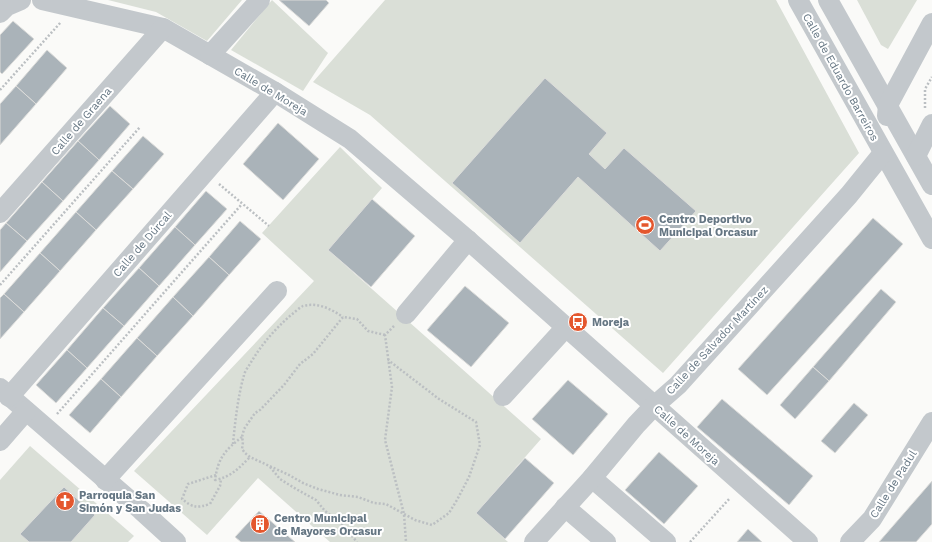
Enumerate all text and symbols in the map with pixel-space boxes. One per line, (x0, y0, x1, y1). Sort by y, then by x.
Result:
street label: Calle de Eduardo Barreiros (800, 11, 881, 144)
street label: Calle de Moreja (232, 64, 310, 118)
street label: Calle de Graena (48, 85, 114, 158)
street label: Calle de Dúrcal (110, 209, 175, 280)
place label: Centro Deportivo Municipal Orcasur (659, 213, 758, 239)
sports icon: Centro Deportivo Municipal Orcasur (634, 214, 656, 236)
street label: Calle de Salvador Martínez (664, 283, 771, 397)
bus stop icon: Moreja (567, 311, 589, 333)
place label: Moreja (592, 316, 630, 329)
street label: Calle de Moreja (651, 403, 722, 468)
street label: Calle de Padul (867, 447, 920, 521)
place label: Parroquia San Simón y San Judas (79, 489, 181, 515)
church icon: Parroquia San Simón y San Judas (54, 490, 76, 512)
place label: Centro Municipal de Mayores Orcasur (274, 512, 382, 538)
building icon: Centro Municipal de Mayores Orcasur (249, 513, 271, 535)

